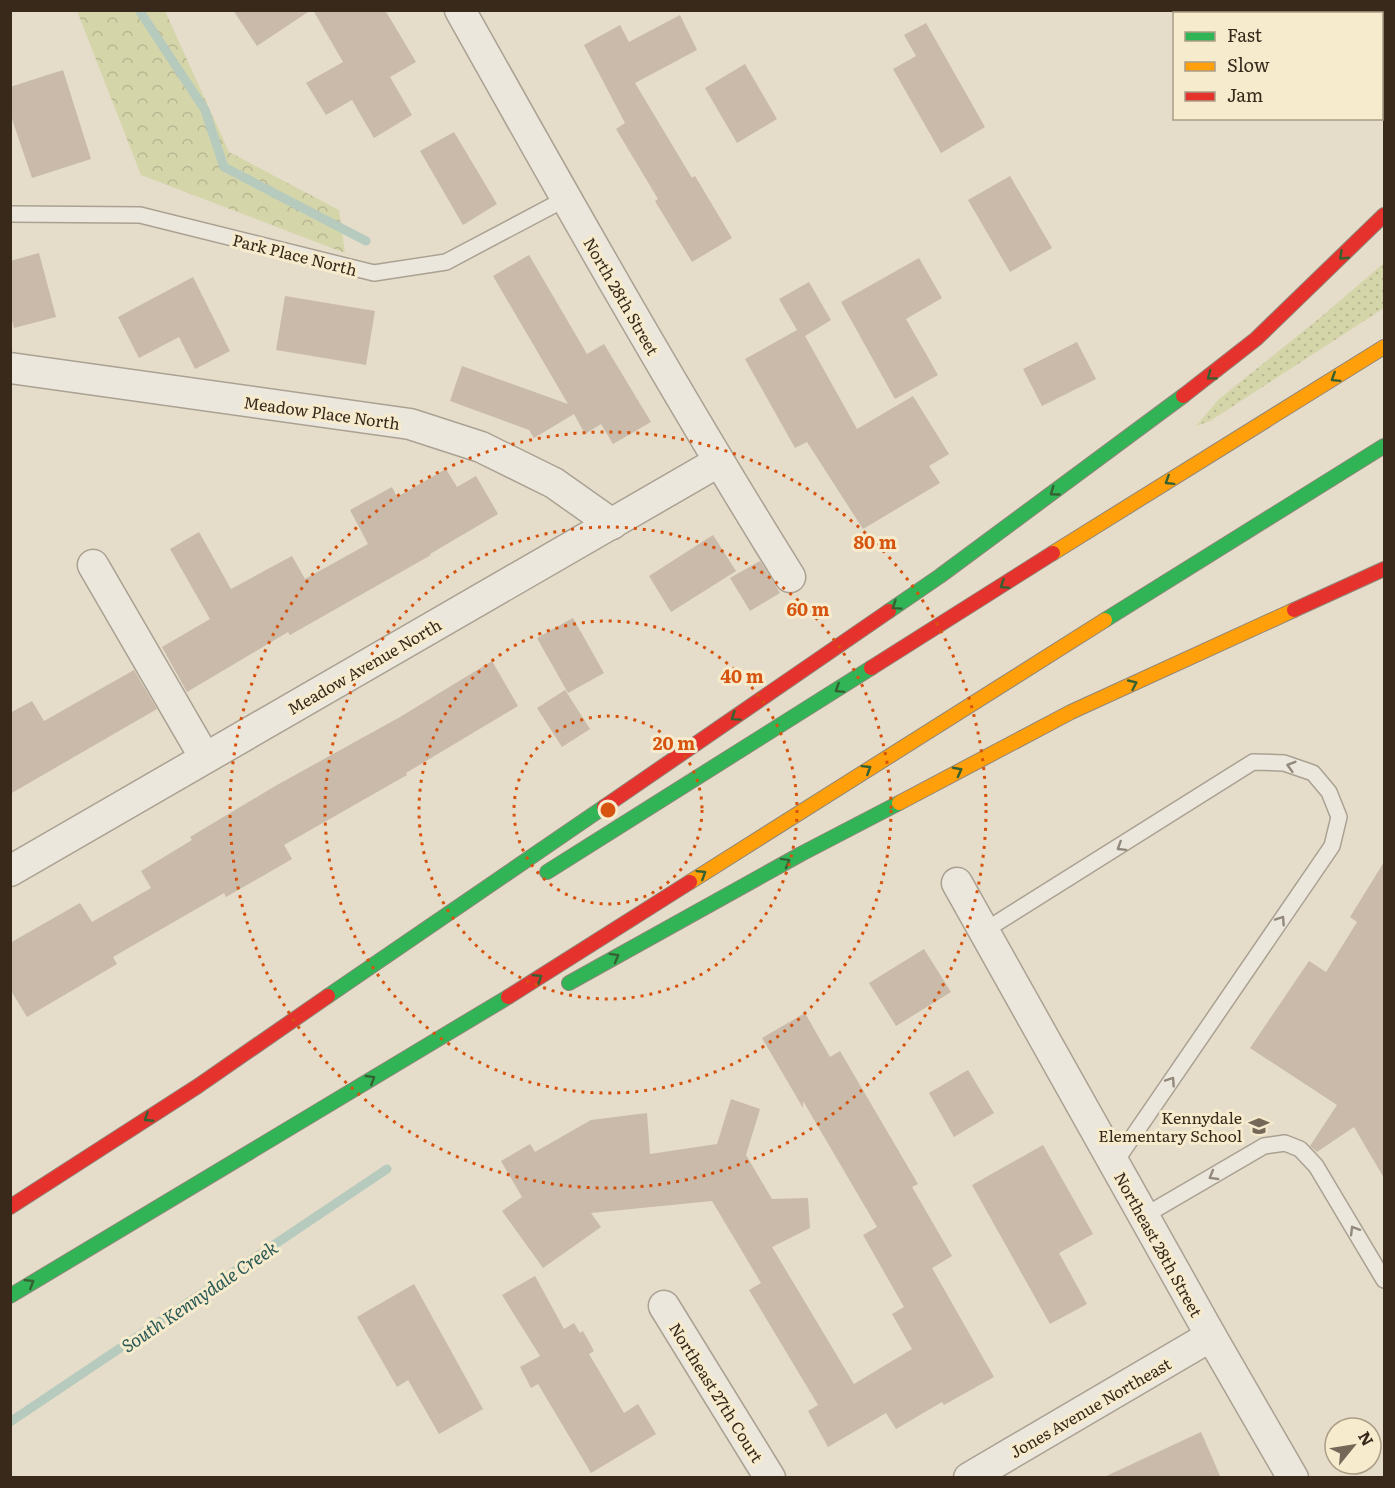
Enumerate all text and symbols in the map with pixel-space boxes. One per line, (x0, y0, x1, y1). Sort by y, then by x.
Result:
legend (1173, 12, 1383, 120)
text: Fast (1227, 21, 1263, 48)
text: Slow (1227, 51, 1270, 78)
text: Jam (1227, 81, 1263, 108)
street label: Park Place North (230, 227, 360, 281)
street label: North 28th Street (578, 233, 666, 360)
one-way arrow (1339, 248, 1350, 259)
one-way arrow (1206, 368, 1217, 379)
one-way arrow (1331, 371, 1341, 383)
street label: Meadow Place North (242, 389, 402, 435)
one-way arrow (1165, 473, 1175, 485)
one-way arrow (1049, 485, 1060, 496)
text: 80 m (853, 528, 897, 555)
one-way arrow (1000, 578, 1011, 589)
text: 60 m (786, 595, 830, 622)
one-way arrow (892, 599, 903, 610)
street label: Meadow Avenue North (283, 612, 446, 720)
text: 40 m (720, 662, 764, 689)
one-way arrow (1126, 679, 1137, 691)
one-way arrow (835, 681, 845, 693)
one-way arrow (731, 710, 742, 721)
text: 20 m (653, 729, 695, 756)
one-way arrow (1286, 761, 1297, 773)
one-way arrow (861, 765, 871, 777)
one-way arrow (952, 767, 963, 778)
centre of rings (598, 800, 618, 820)
one-way arrow (1117, 839, 1127, 851)
one-way arrow (780, 858, 790, 869)
one-way arrow (696, 870, 707, 881)
one-way arrow (1274, 916, 1285, 927)
one-way arrow (609, 953, 620, 964)
one-way arrow (531, 974, 542, 985)
one-way arrow (365, 1075, 375, 1087)
one-way arrow (1164, 1077, 1175, 1088)
place label: Kennydale Elementary School (1098, 1105, 1242, 1147)
one-way arrow (144, 1110, 155, 1121)
school or university icon: Kennydale Elementary School (1247, 1114, 1271, 1138)
street label: Northeast 28th Street (1109, 1167, 1209, 1321)
one-way arrow (1209, 1169, 1219, 1180)
one-way arrow (1350, 1226, 1362, 1236)
water label: South Kennydale Creek (116, 1234, 283, 1358)
one-way arrow (24, 1280, 35, 1291)
street label: Northeast 27th Court (664, 1317, 770, 1467)
street label: Jones Avenue Northeast (1005, 1351, 1175, 1463)
north arrow (1323, 1416, 1383, 1476)
text: N (1353, 1426, 1381, 1450)

